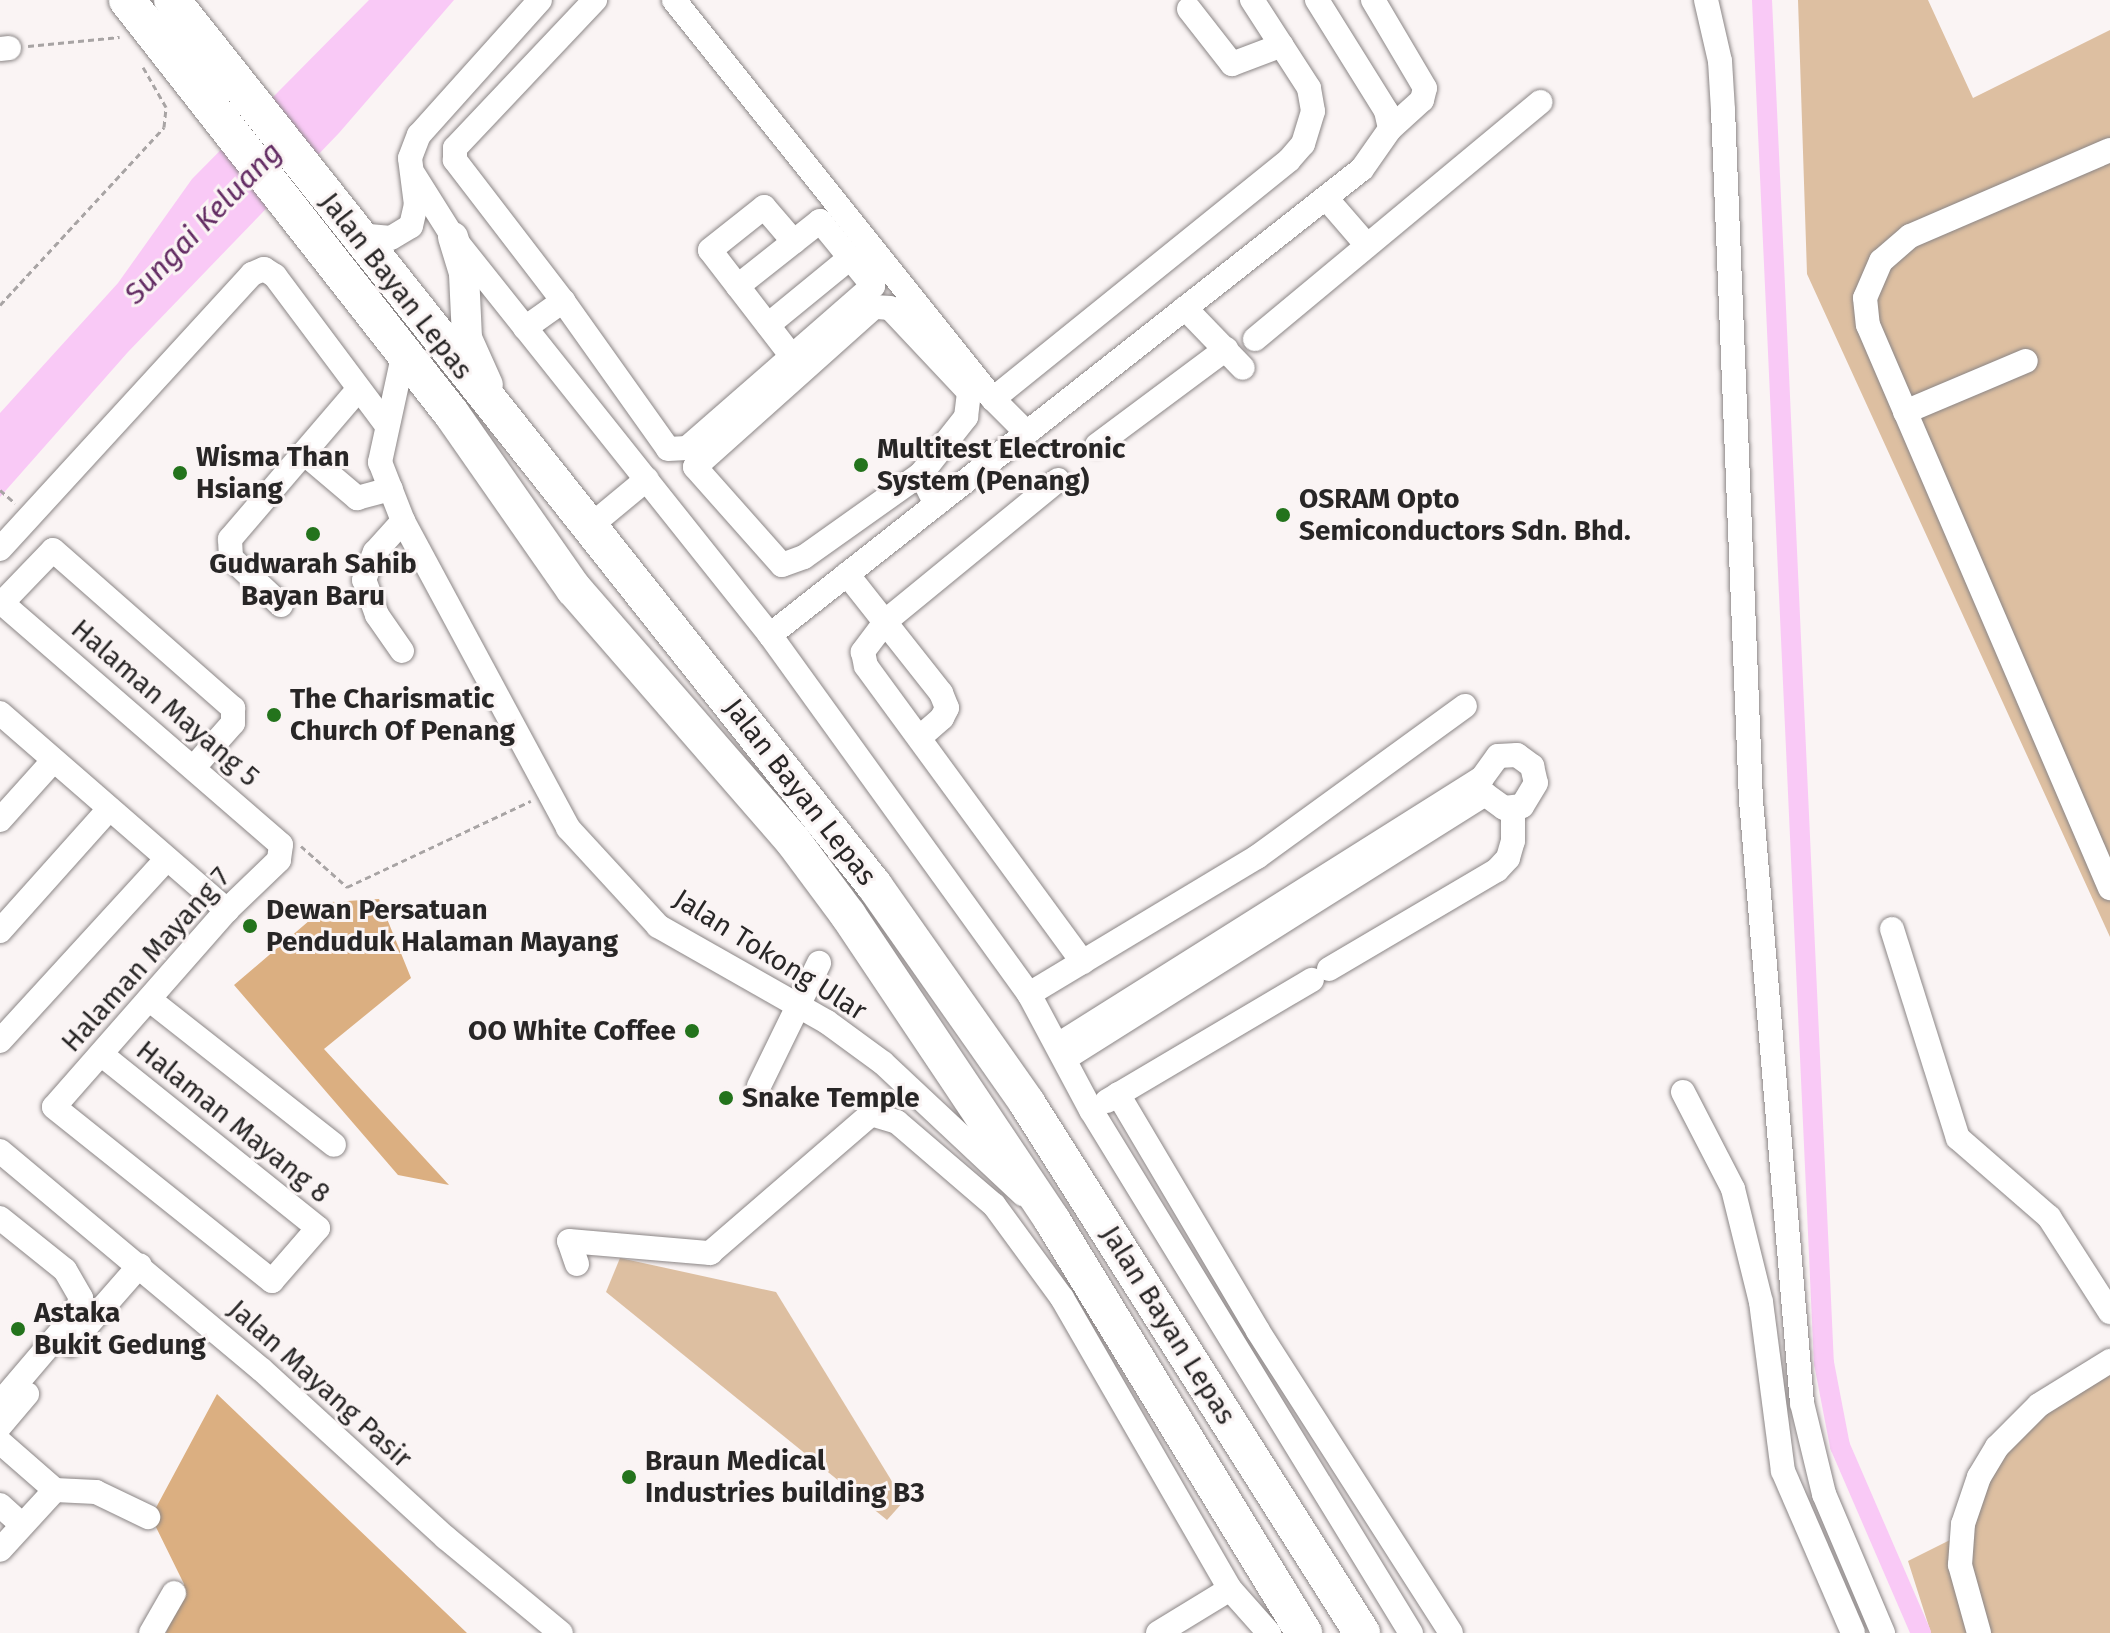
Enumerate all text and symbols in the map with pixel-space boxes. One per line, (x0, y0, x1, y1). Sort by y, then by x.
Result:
water label: Sungai Keluang (116, 134, 290, 312)
street label: Jalan Bayan Lepas (313, 186, 479, 386)
place label: Multitest Electronic System (Penang) (877, 432, 1125, 498)
place label: Wisma Than Hsiang (196, 440, 350, 506)
marker: Multitest Electronic System (Penang) (852, 456, 870, 474)
marker: Wisma Than Hsiang (171, 464, 189, 482)
place label: OSRAM Opto Semiconductors Sdn. Bhd. (1299, 482, 1631, 548)
marker: OSRAM Opto Semiconductors Sdn. Bhd. (1274, 506, 1292, 524)
marker: Gudwarah Sahib Bayan Baru (304, 525, 322, 543)
place label: Gudwarah Sahib Bayan Baru (209, 547, 417, 613)
street label: Halaman Mayang 5 (64, 612, 266, 794)
place label: The Charismatic Church Of Penang (290, 682, 515, 748)
street label: Jalan Bayan Lepas (717, 692, 883, 892)
marker: The Charismatic Church Of Penang (265, 706, 283, 724)
street label: Halaman Mayang 7 (54, 861, 238, 1059)
street label: Jalan Tokong Ular (667, 882, 873, 1028)
place label: Dewan Persatuan Penduduk Halaman Mayang (266, 893, 618, 959)
marker: Dewan Persatuan Penduduk Halaman Mayang (241, 917, 259, 935)
place label: OO White Coffee (468, 1014, 676, 1048)
marker: OO White Coffee (683, 1022, 701, 1040)
street label: Halaman Mayang 8 (129, 1034, 337, 1210)
place label: Snake Temple (742, 1081, 920, 1115)
marker: Snake Temple (717, 1089, 735, 1107)
street label: Jalan Bayan Lepas (1093, 1220, 1243, 1430)
street label: Jalan Mayang Pasir (221, 1293, 419, 1475)
place label: Astaka Bukit Gedung (34, 1296, 206, 1362)
marker: Astaka Bukit Gedung (9, 1320, 27, 1338)
place label: Braun Medical Industries building B3 (645, 1444, 925, 1510)
marker: Braun Medical Industries building B3 (620, 1468, 638, 1486)

